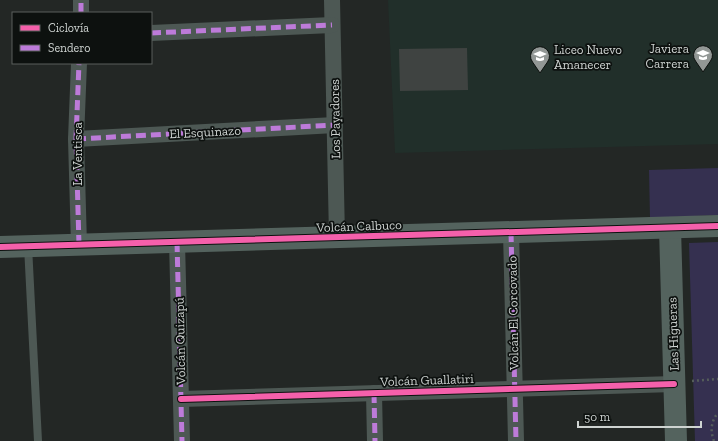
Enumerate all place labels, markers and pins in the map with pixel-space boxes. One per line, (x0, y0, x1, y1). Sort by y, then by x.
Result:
place label: Javiera Carrera (646, 41, 690, 71)
place label: Liceo Nuevo Amanecer (554, 42, 622, 72)
school or university icon: Javiera Carrera (692, 44, 714, 72)
school or university icon: Liceo Nuevo Amanecer (529, 45, 551, 73)

